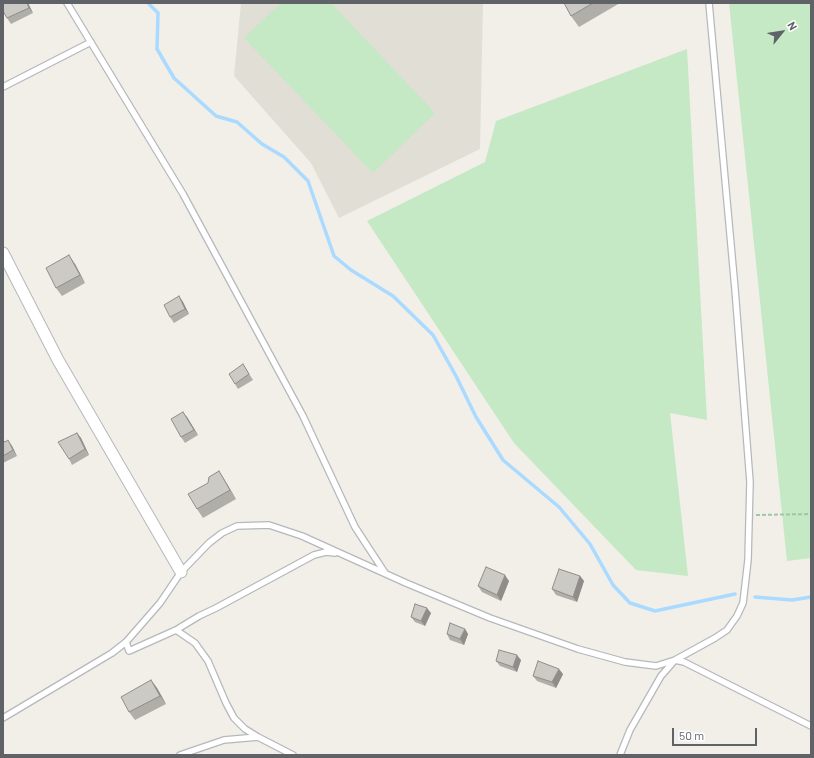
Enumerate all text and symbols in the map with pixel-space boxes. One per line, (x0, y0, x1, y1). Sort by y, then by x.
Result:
north arrow (762, 12, 802, 52)
text: N (785, 19, 800, 32)
scale bar (674, 720, 759, 746)
text: 50 m (679, 728, 704, 742)

